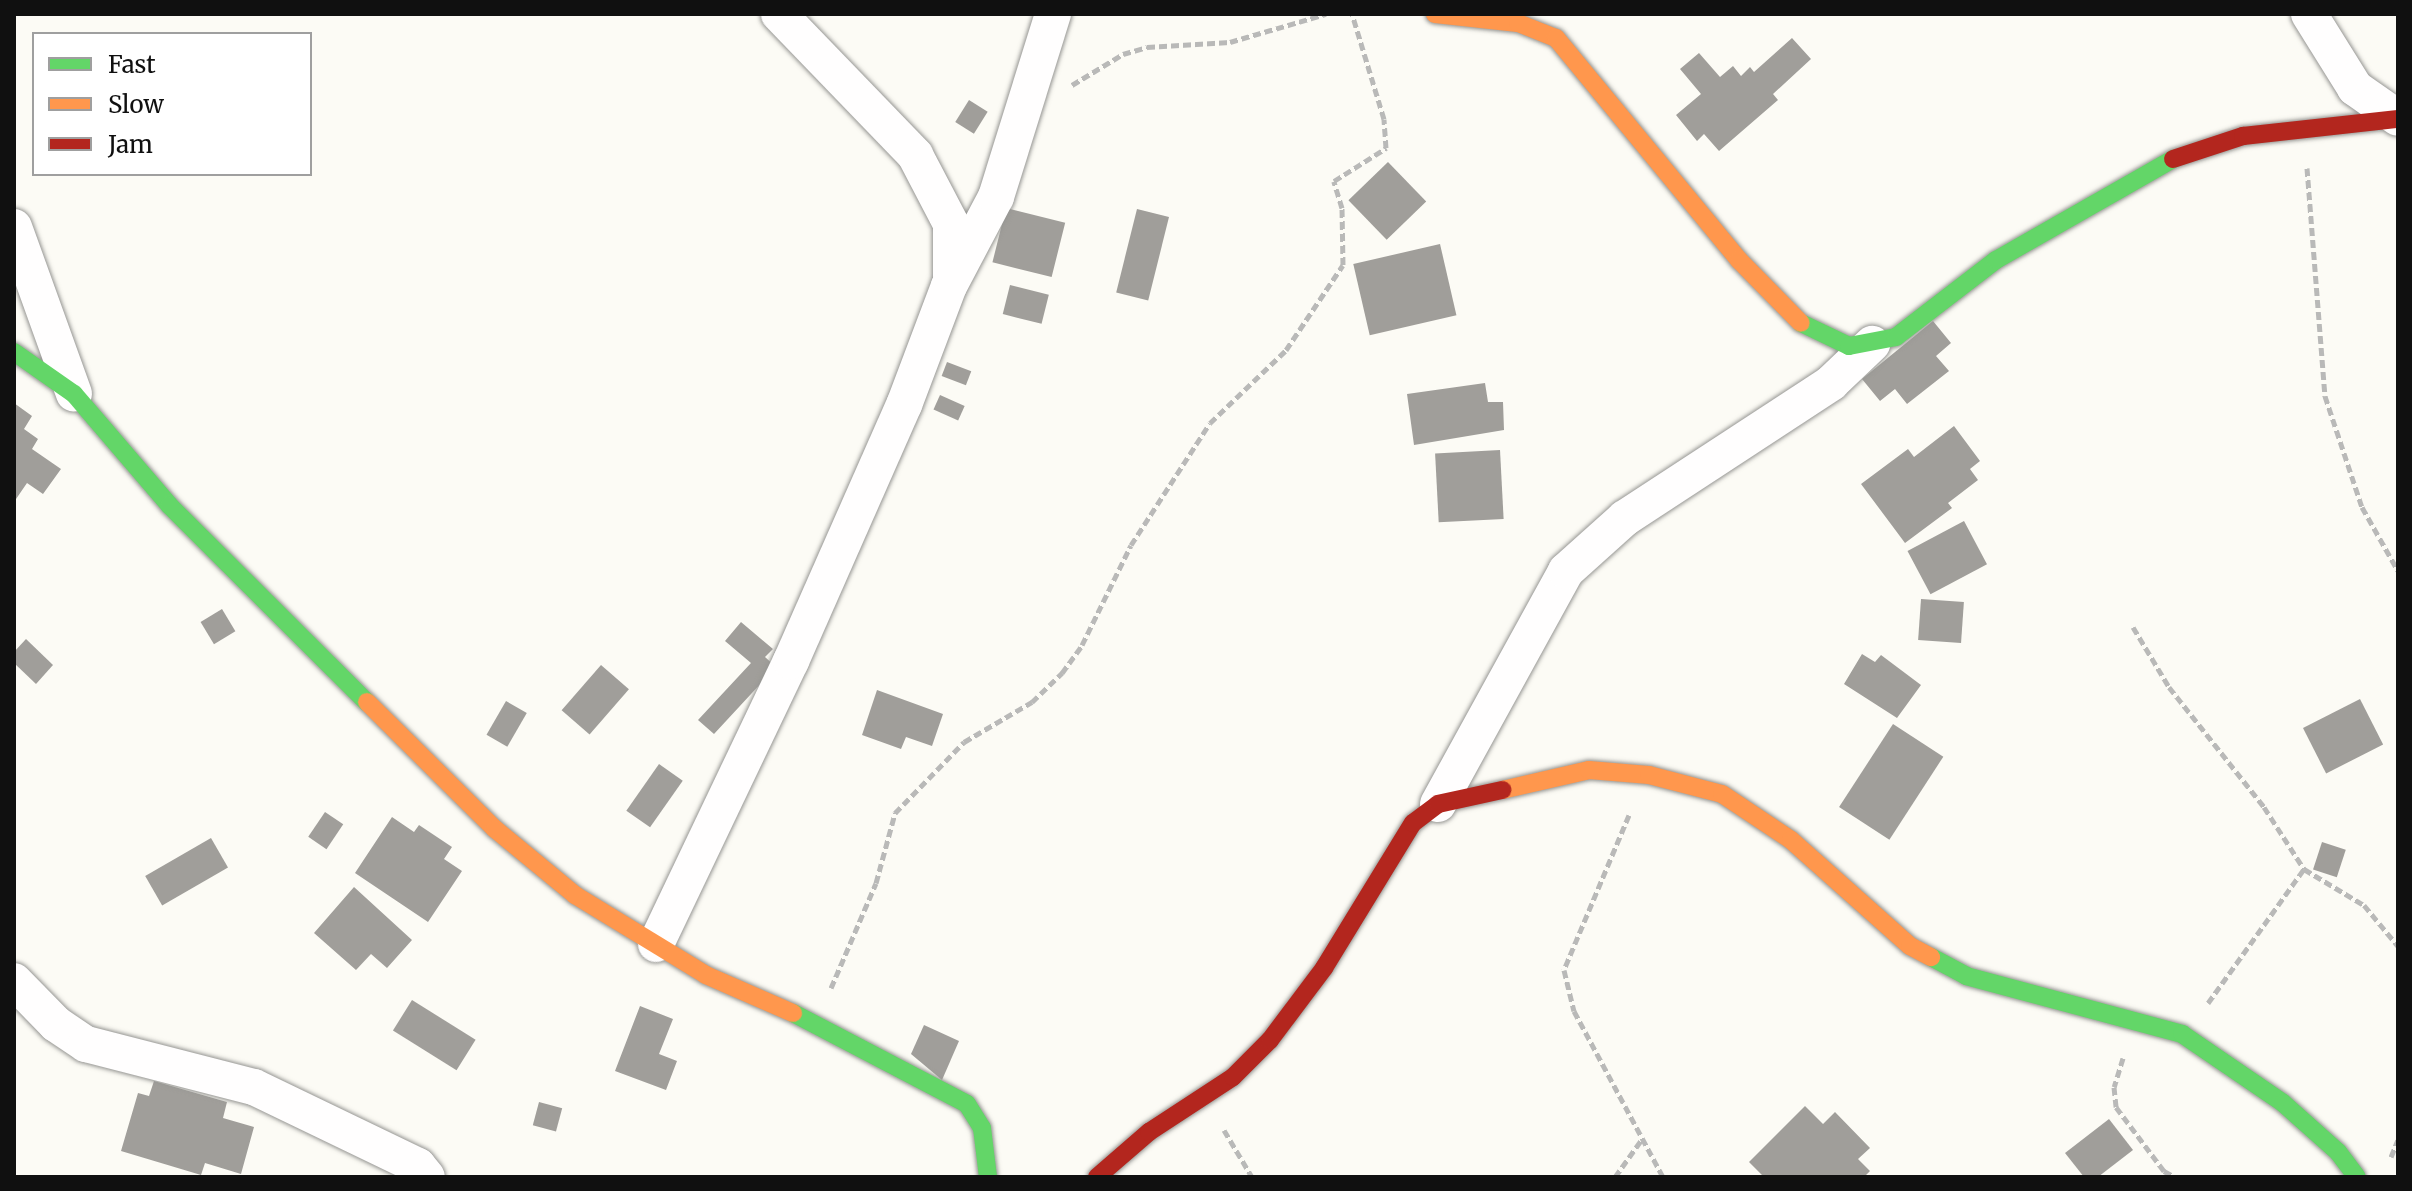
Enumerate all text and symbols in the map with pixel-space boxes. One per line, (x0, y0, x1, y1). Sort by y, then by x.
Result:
legend (32, 32, 312, 176)
text: Fast (108, 49, 156, 80)
text: Slow (108, 89, 164, 120)
text: Jam (108, 129, 153, 160)

